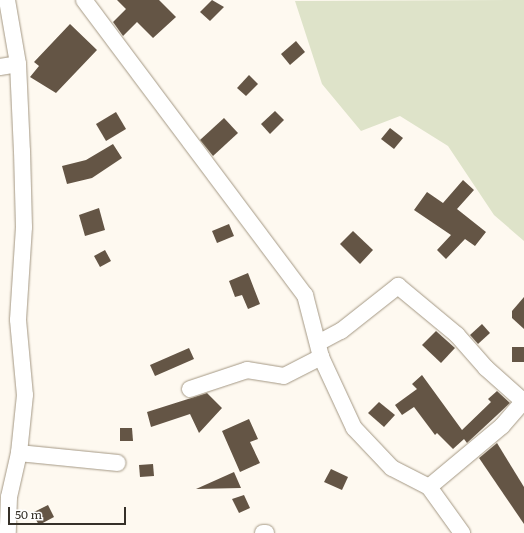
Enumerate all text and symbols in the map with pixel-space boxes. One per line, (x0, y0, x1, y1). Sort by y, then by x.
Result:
scale bar (10, 499, 128, 525)
text: 50 m (15, 505, 42, 523)

